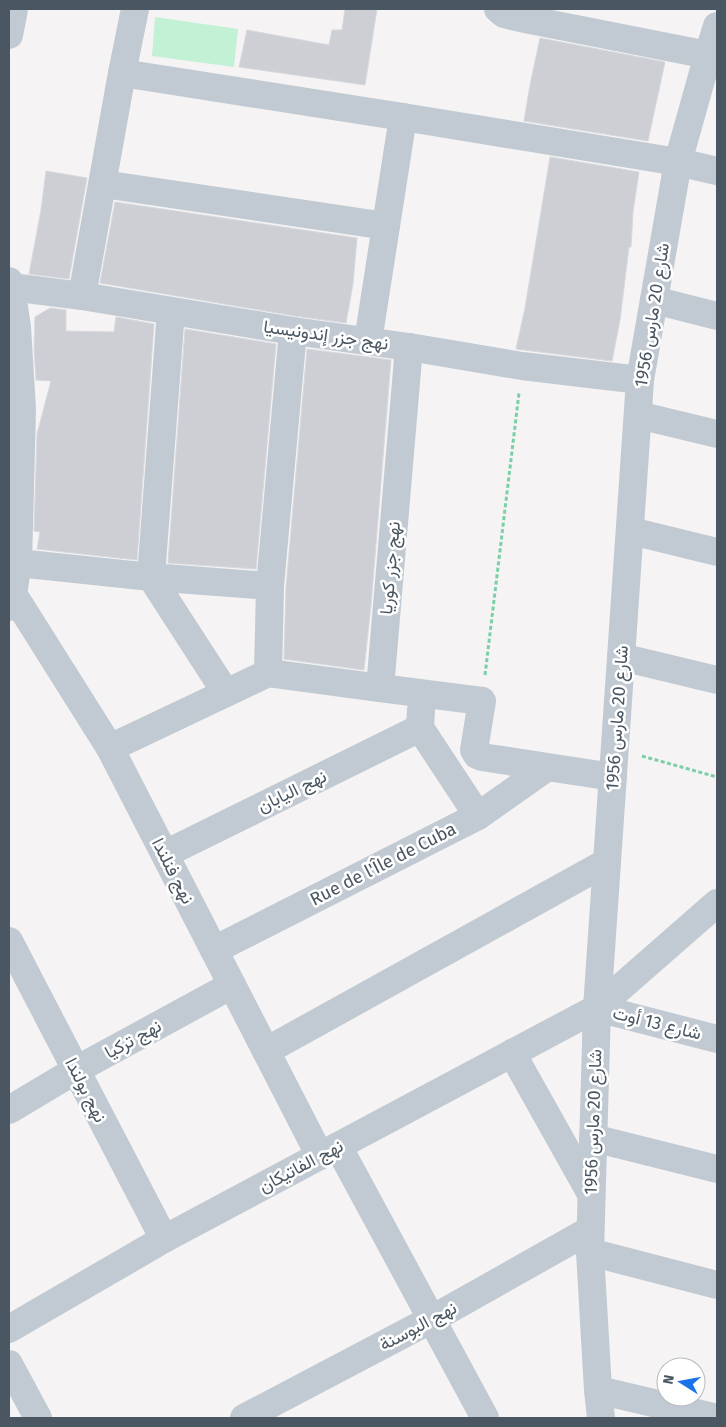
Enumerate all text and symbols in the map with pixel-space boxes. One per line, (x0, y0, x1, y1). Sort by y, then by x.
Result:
street label: شارع 20 مارس 1956 (630, 241, 675, 389)
street label: نهج جزر إندونيسيا (262, 315, 390, 356)
street label: نهج جزر كوريا (375, 521, 406, 616)
street label: شارع 20 مارس 1956 (601, 645, 634, 792)
street label: نهج اليابان (254, 765, 331, 818)
street label: Rue de l'Île de Cuba (306, 818, 460, 910)
street label: نهج فنلندا (146, 834, 199, 908)
street label: شارع 13 أوت (610, 1001, 704, 1046)
street label: نهج تركيا (101, 1015, 166, 1064)
street label: شارع 20 مارس 1956 (579, 1049, 608, 1195)
street label: نهج بولندا (60, 1054, 112, 1126)
street label: نهج الفاتيكان (255, 1135, 347, 1198)
street label: نهج البوسنة (376, 1296, 461, 1356)
north arrow (656, 1357, 706, 1407)
text: N (659, 1373, 678, 1386)

